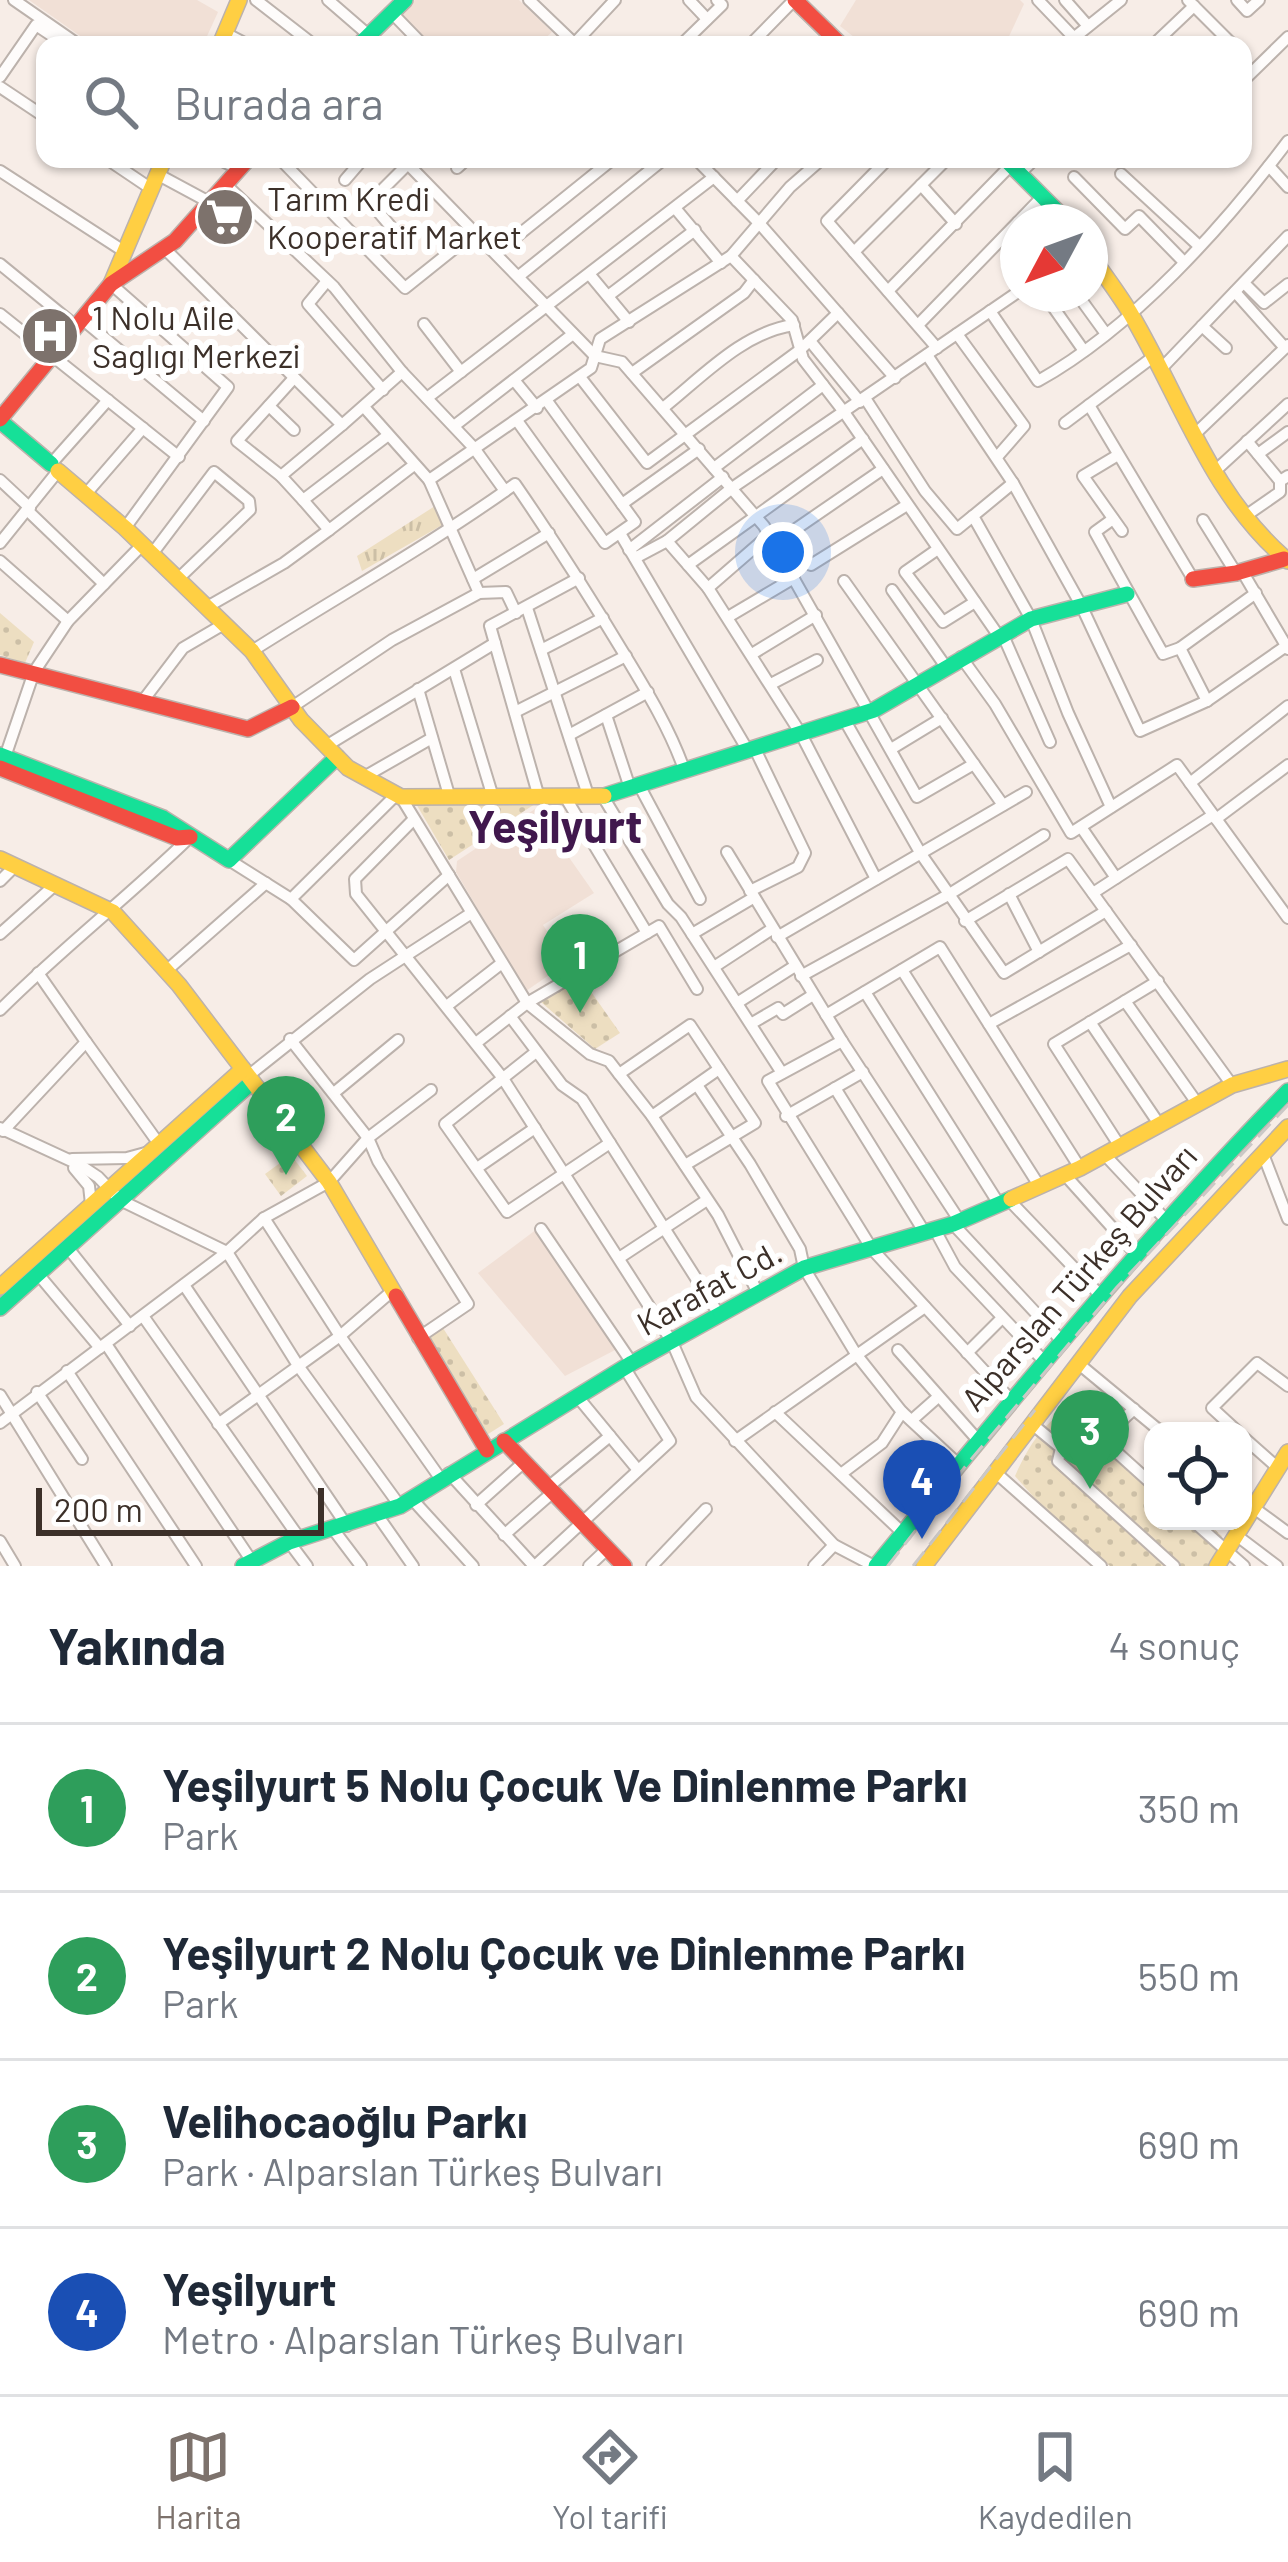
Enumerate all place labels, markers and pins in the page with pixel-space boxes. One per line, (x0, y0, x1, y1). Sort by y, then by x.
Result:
place label: Tarım Kredi Kooperatif Market (267, 178, 522, 256)
supermarket icon: Tarım Kredi Kooperatif Market (194, 186, 256, 248)
place label: 1 Nolu Aile Saglıgı Merkezi (92, 297, 300, 375)
hospital icon: 1 Nolu Aile Saglıgı Merkezi (19, 305, 81, 367)
pin: 1 (541, 914, 619, 1013)
pin: 2 (247, 1076, 325, 1175)
pin: 3 (1051, 1390, 1129, 1489)
pin: 4 (883, 1440, 961, 1539)

